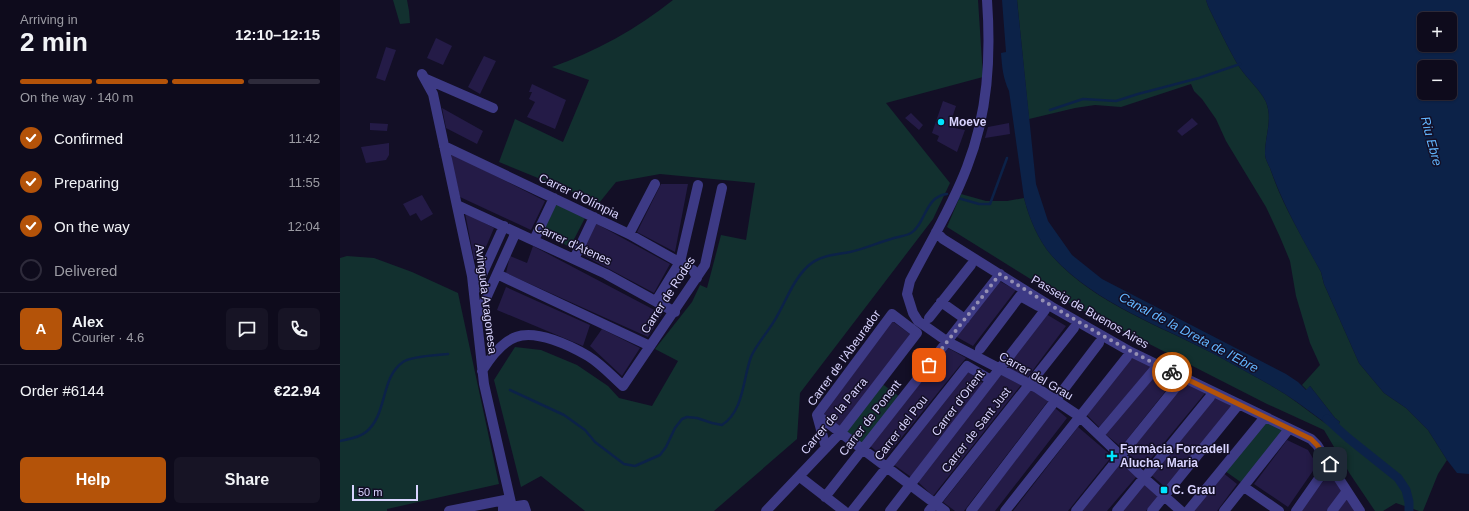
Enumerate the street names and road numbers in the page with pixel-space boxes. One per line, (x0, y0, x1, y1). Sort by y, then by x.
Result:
street label: Carrer d'Olímpia (537, 170, 622, 222)
street label: Carrer d'Atenes (532, 220, 614, 268)
street label: Avinguda Aragonesa (472, 243, 500, 355)
street label: Carrer de Rodes (638, 254, 698, 336)
street label: Passeig de Buenos Aires (1029, 273, 1151, 351)
street label: Carrer de l'Abeurador (805, 307, 883, 409)
street label: Carrer del Grau (996, 349, 1076, 403)
street label: Carrer d'Orient (929, 367, 988, 439)
street label: Carrer de la Parra (798, 374, 870, 457)
street label: Carrer de Ponent (836, 377, 904, 459)
street label: Carrer de Sant Just (938, 384, 1014, 475)
street label: Carrer del Pou (871, 393, 931, 463)

